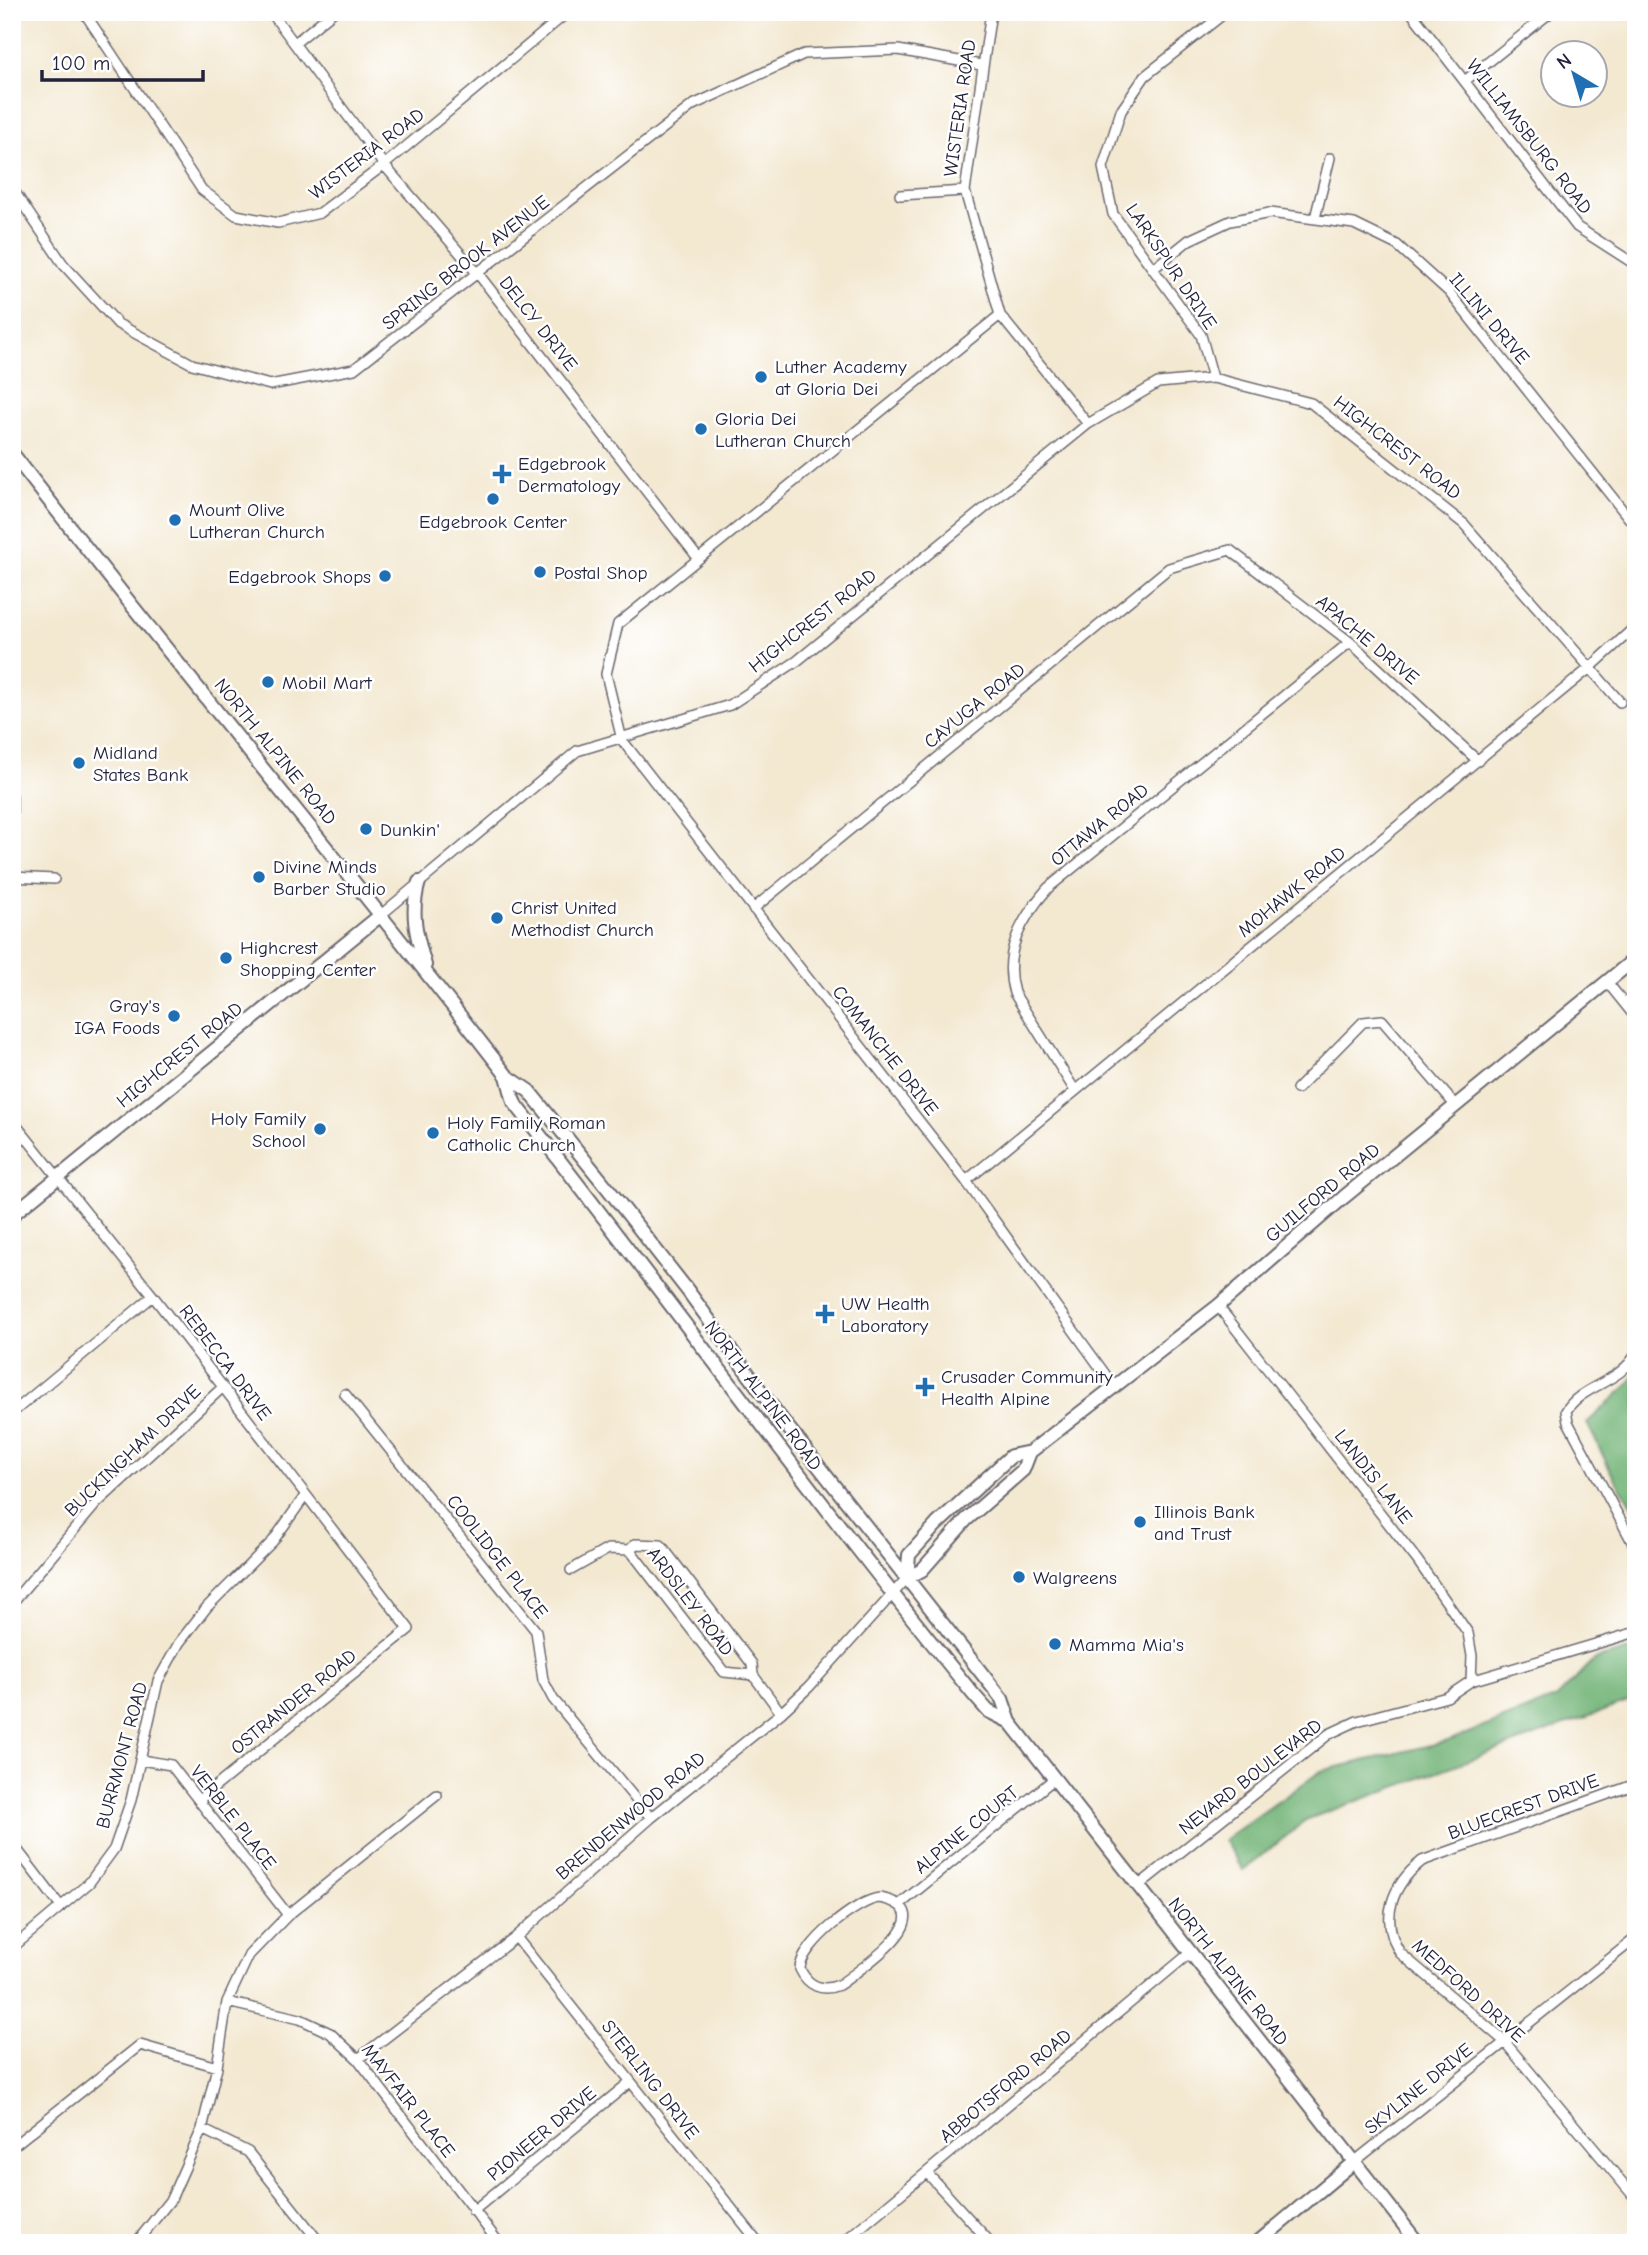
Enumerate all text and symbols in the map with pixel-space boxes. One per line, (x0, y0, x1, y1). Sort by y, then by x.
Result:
scale bar (42, 38, 203, 82)
street label: WISTERIA ROAD (939, 38, 981, 178)
north arrow (1540, 38, 1610, 108)
text: N (1552, 49, 1576, 74)
text: 100 m (52, 51, 110, 75)
street label: WILLIAMSBURG ROAD (1462, 55, 1597, 218)
street label: WISTERIA ROAD (305, 103, 429, 204)
street label: SPRING BROOK AVENUE (378, 191, 553, 335)
street label: LARKSPUR DRIVE (1121, 200, 1221, 334)
street label: ILLINI DRIVE (1445, 268, 1534, 369)
street label: DELCY DRIVE (494, 272, 582, 375)
place label: Luther Academy at Gloria Dei (775, 356, 907, 400)
marker: Luther Academy at Gloria Dei (753, 369, 769, 385)
street label: HIGHCREST ROAD (1329, 391, 1466, 504)
place label: Gloria Dei Lutheran Church (715, 408, 851, 452)
marker: Gloria Dei Lutheran Church (693, 421, 709, 437)
place label: Edgebrook Dermatology (518, 453, 621, 497)
marker: Edgebrook Dermatology (492, 464, 512, 484)
marker: Edgebrook Center (485, 491, 501, 507)
place label: Mount Olive Lutheran Church (189, 499, 325, 543)
place label: Edgebrook Center (419, 511, 567, 533)
marker: Mount Olive Lutheran Church (167, 512, 183, 528)
place label: Postal Shop (554, 562, 648, 584)
marker: Postal Shop (532, 564, 548, 580)
street label: HIGHCREST ROAD (745, 564, 881, 677)
place label: Edgebrook Shops (228, 566, 371, 588)
marker: Edgebrook Shops (377, 568, 393, 584)
street label: APACHE DRIVE (1311, 590, 1423, 689)
street label: CAYUGA ROAD (920, 658, 1030, 753)
place label: Mobil Mart (282, 672, 372, 694)
street label: NORTH ALPINE ROAD (210, 674, 341, 829)
marker: Mobil Mart (260, 674, 276, 690)
place label: Midland States Bank (93, 742, 189, 786)
marker: Midland States Bank (71, 755, 87, 771)
street label: OTTAWA ROAD (1046, 779, 1153, 871)
place label: Dunkin' (380, 819, 440, 841)
marker: Dunkin' (358, 821, 374, 837)
street label: MOHAWK ROAD (1233, 842, 1350, 942)
place label: Divine Minds Barber Studio (273, 856, 386, 900)
marker: Divine Minds Barber Studio (251, 869, 267, 885)
place label: Christ United Methodist Church (511, 897, 654, 941)
marker: Christ United Methodist Church (489, 910, 505, 926)
place label: Highcrest Shopping Center (240, 937, 376, 981)
marker: Highcrest Shopping Center (218, 950, 234, 966)
street label: COMANCHE DRIVE (828, 981, 943, 1120)
place label: Gray's IGA Foods (74, 995, 160, 1039)
street label: HIGHCREST ROAD (112, 997, 247, 1112)
marker: Gray's IGA Foods (166, 1008, 182, 1024)
place label: Holy Family School (211, 1108, 307, 1152)
place label: Holy Family Roman Catholic Church (447, 1112, 606, 1156)
marker: Holy Family School (312, 1121, 328, 1137)
marker: Holy Family Roman Catholic Church (425, 1125, 441, 1141)
street label: GUILFORD ROAD (1261, 1139, 1384, 1247)
place label: UW Health Laboratory (841, 1293, 930, 1337)
street label: REBECCA DRIVE (175, 1301, 276, 1425)
marker: UW Health Laboratory (815, 1304, 835, 1324)
street label: NORTH ALPINE ROAD (700, 1317, 827, 1475)
place label: Crusader Community Health Alpine (941, 1366, 1113, 1410)
marker: Crusader Community Health Alpine (915, 1377, 935, 1397)
street label: BUCKINGHAM DRIVE (60, 1380, 205, 1521)
street label: LANDIS LANE (1330, 1425, 1417, 1528)
street label: COOLIDGE PLACE (442, 1490, 552, 1623)
place label: Illinois Bank and Trust (1154, 1501, 1255, 1545)
marker: Illinois Bank and Trust (1132, 1514, 1148, 1530)
street label: ARDSLEY ROAD (642, 1543, 738, 1660)
place label: Walgreens (1033, 1567, 1117, 1589)
marker: Walgreens (1011, 1569, 1027, 1585)
place label: Mamma Mia's (1069, 1634, 1184, 1656)
marker: Mamma Mia's (1047, 1636, 1063, 1652)
street label: OSTRANDER ROAD (226, 1644, 361, 1759)
street label: BURRMONT ROAD (92, 1679, 152, 1831)
street label: NEVARD BOULEVARD (1175, 1714, 1326, 1839)
street label: BRENDENWOOD ROAD (552, 1747, 710, 1885)
street label: VERBLE PLACE (186, 1761, 281, 1874)
street label: BLUECREST DRIVE (1445, 1769, 1602, 1844)
street label: ALPINE COURT (910, 1781, 1023, 1878)
street label: NORTH ALPINE ROAD (1164, 1893, 1293, 2050)
street label: MEDFORD DRIVE (1407, 1934, 1529, 2047)
street label: STERLING DRIVE (597, 2016, 704, 2144)
street label: ABBOTSFORD ROAD (935, 2024, 1076, 2147)
street label: MAYFAIR PLACE (357, 2039, 459, 2162)
street label: SKYLINE DRIVE (1360, 2039, 1477, 2139)
street label: PIONEER DRIVE (483, 2082, 601, 2186)

